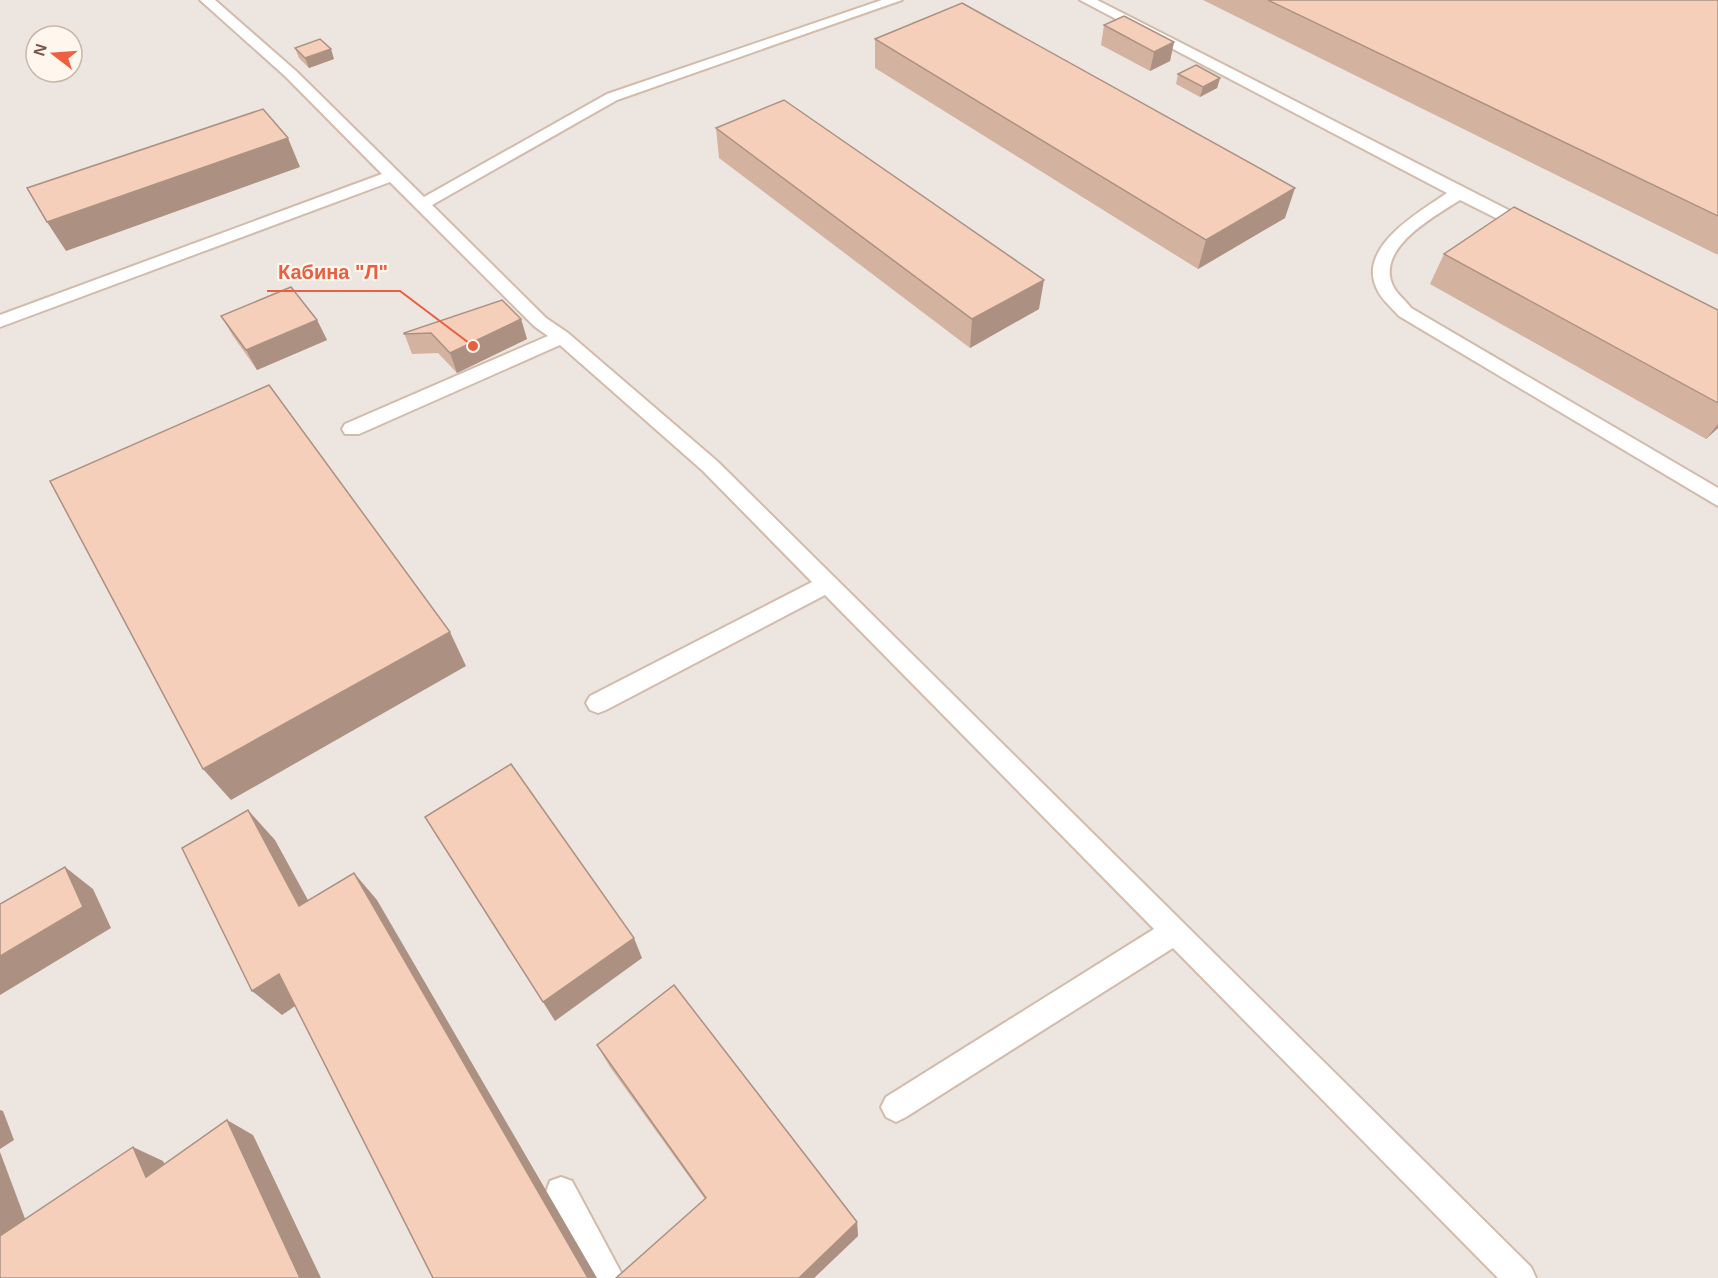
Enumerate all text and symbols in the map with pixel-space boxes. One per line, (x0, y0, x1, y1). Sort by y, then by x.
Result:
north arrow (24, 24, 84, 84)
text: N (30, 42, 50, 58)
callout: Кабина "Л" (267, 253, 400, 291)
text: Кабина "Л" (278, 261, 388, 283)

